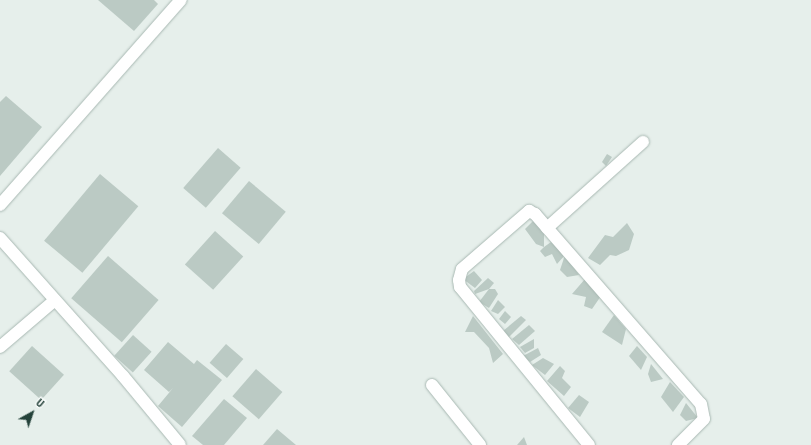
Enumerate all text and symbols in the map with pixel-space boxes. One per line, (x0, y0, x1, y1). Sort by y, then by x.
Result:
north arrow (12, 393, 52, 433)
text: U (33, 396, 47, 410)

